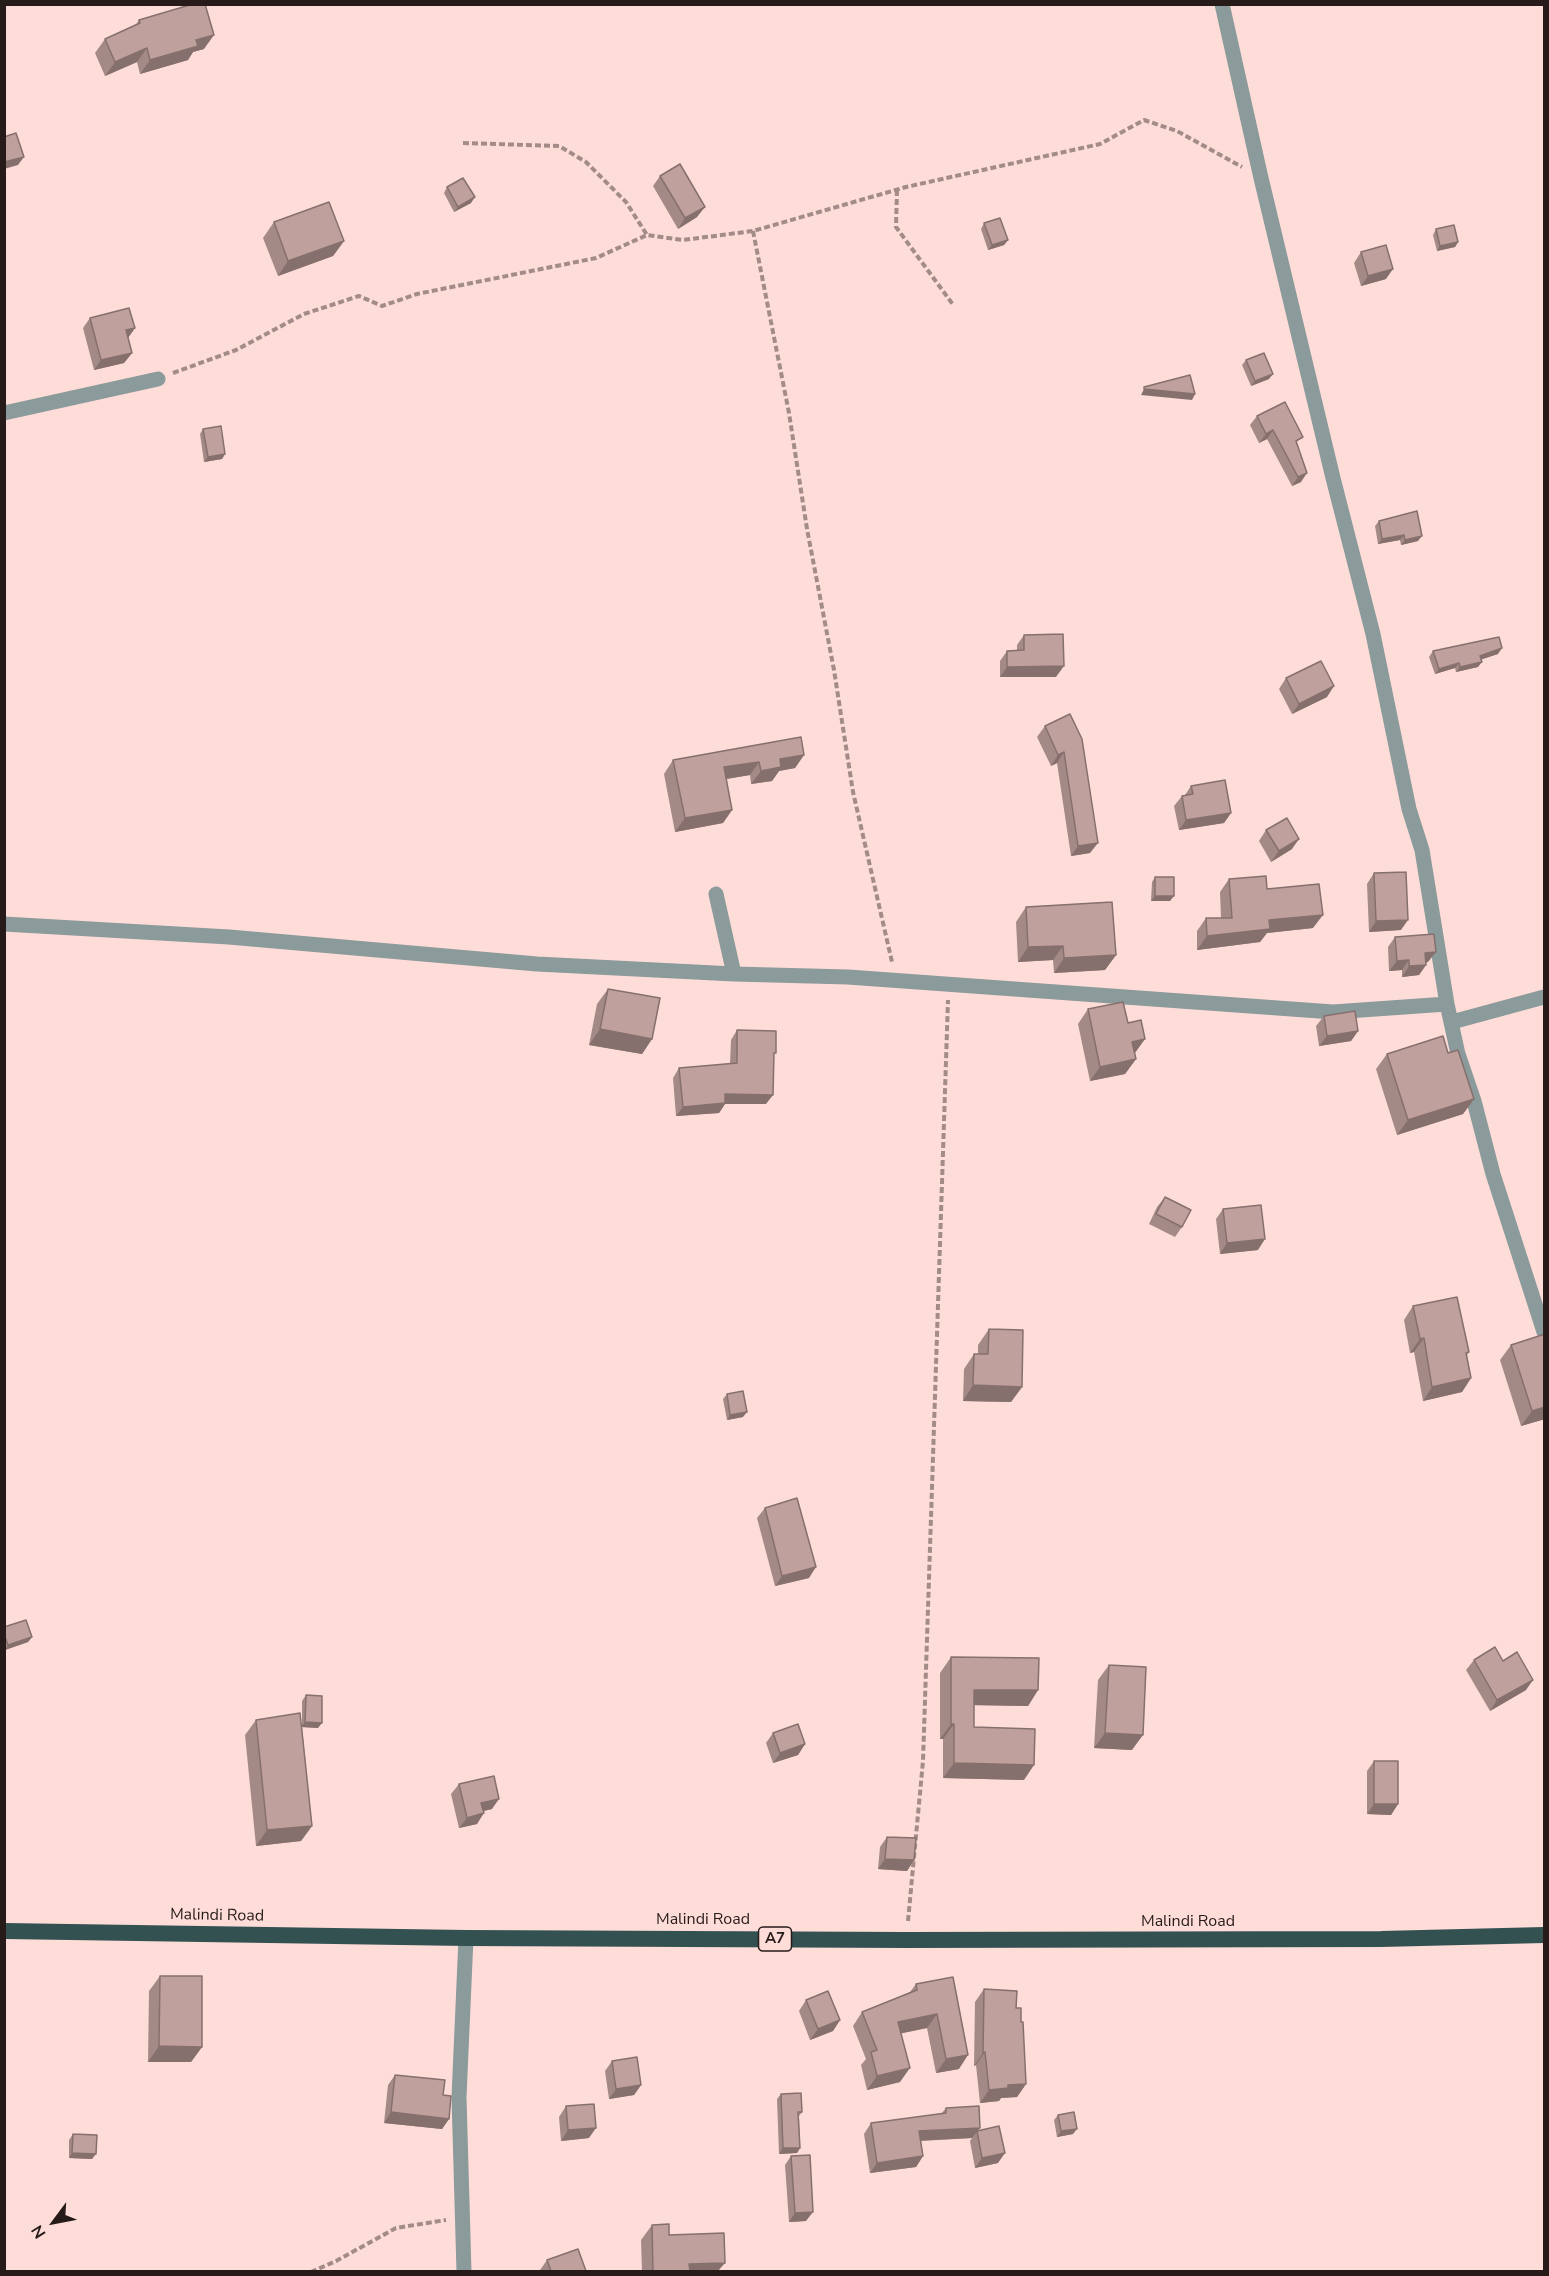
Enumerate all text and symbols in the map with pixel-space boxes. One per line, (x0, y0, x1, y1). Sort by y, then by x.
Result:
street label: Malindi Road (170, 1906, 264, 1926)
street label: Malindi Road (656, 1910, 750, 1930)
street label: Malindi Road (1141, 1912, 1235, 1932)
road number: A7 (758, 1927, 792, 1951)
north arrow (24, 2192, 84, 2252)
text: N (26, 2221, 51, 2242)

